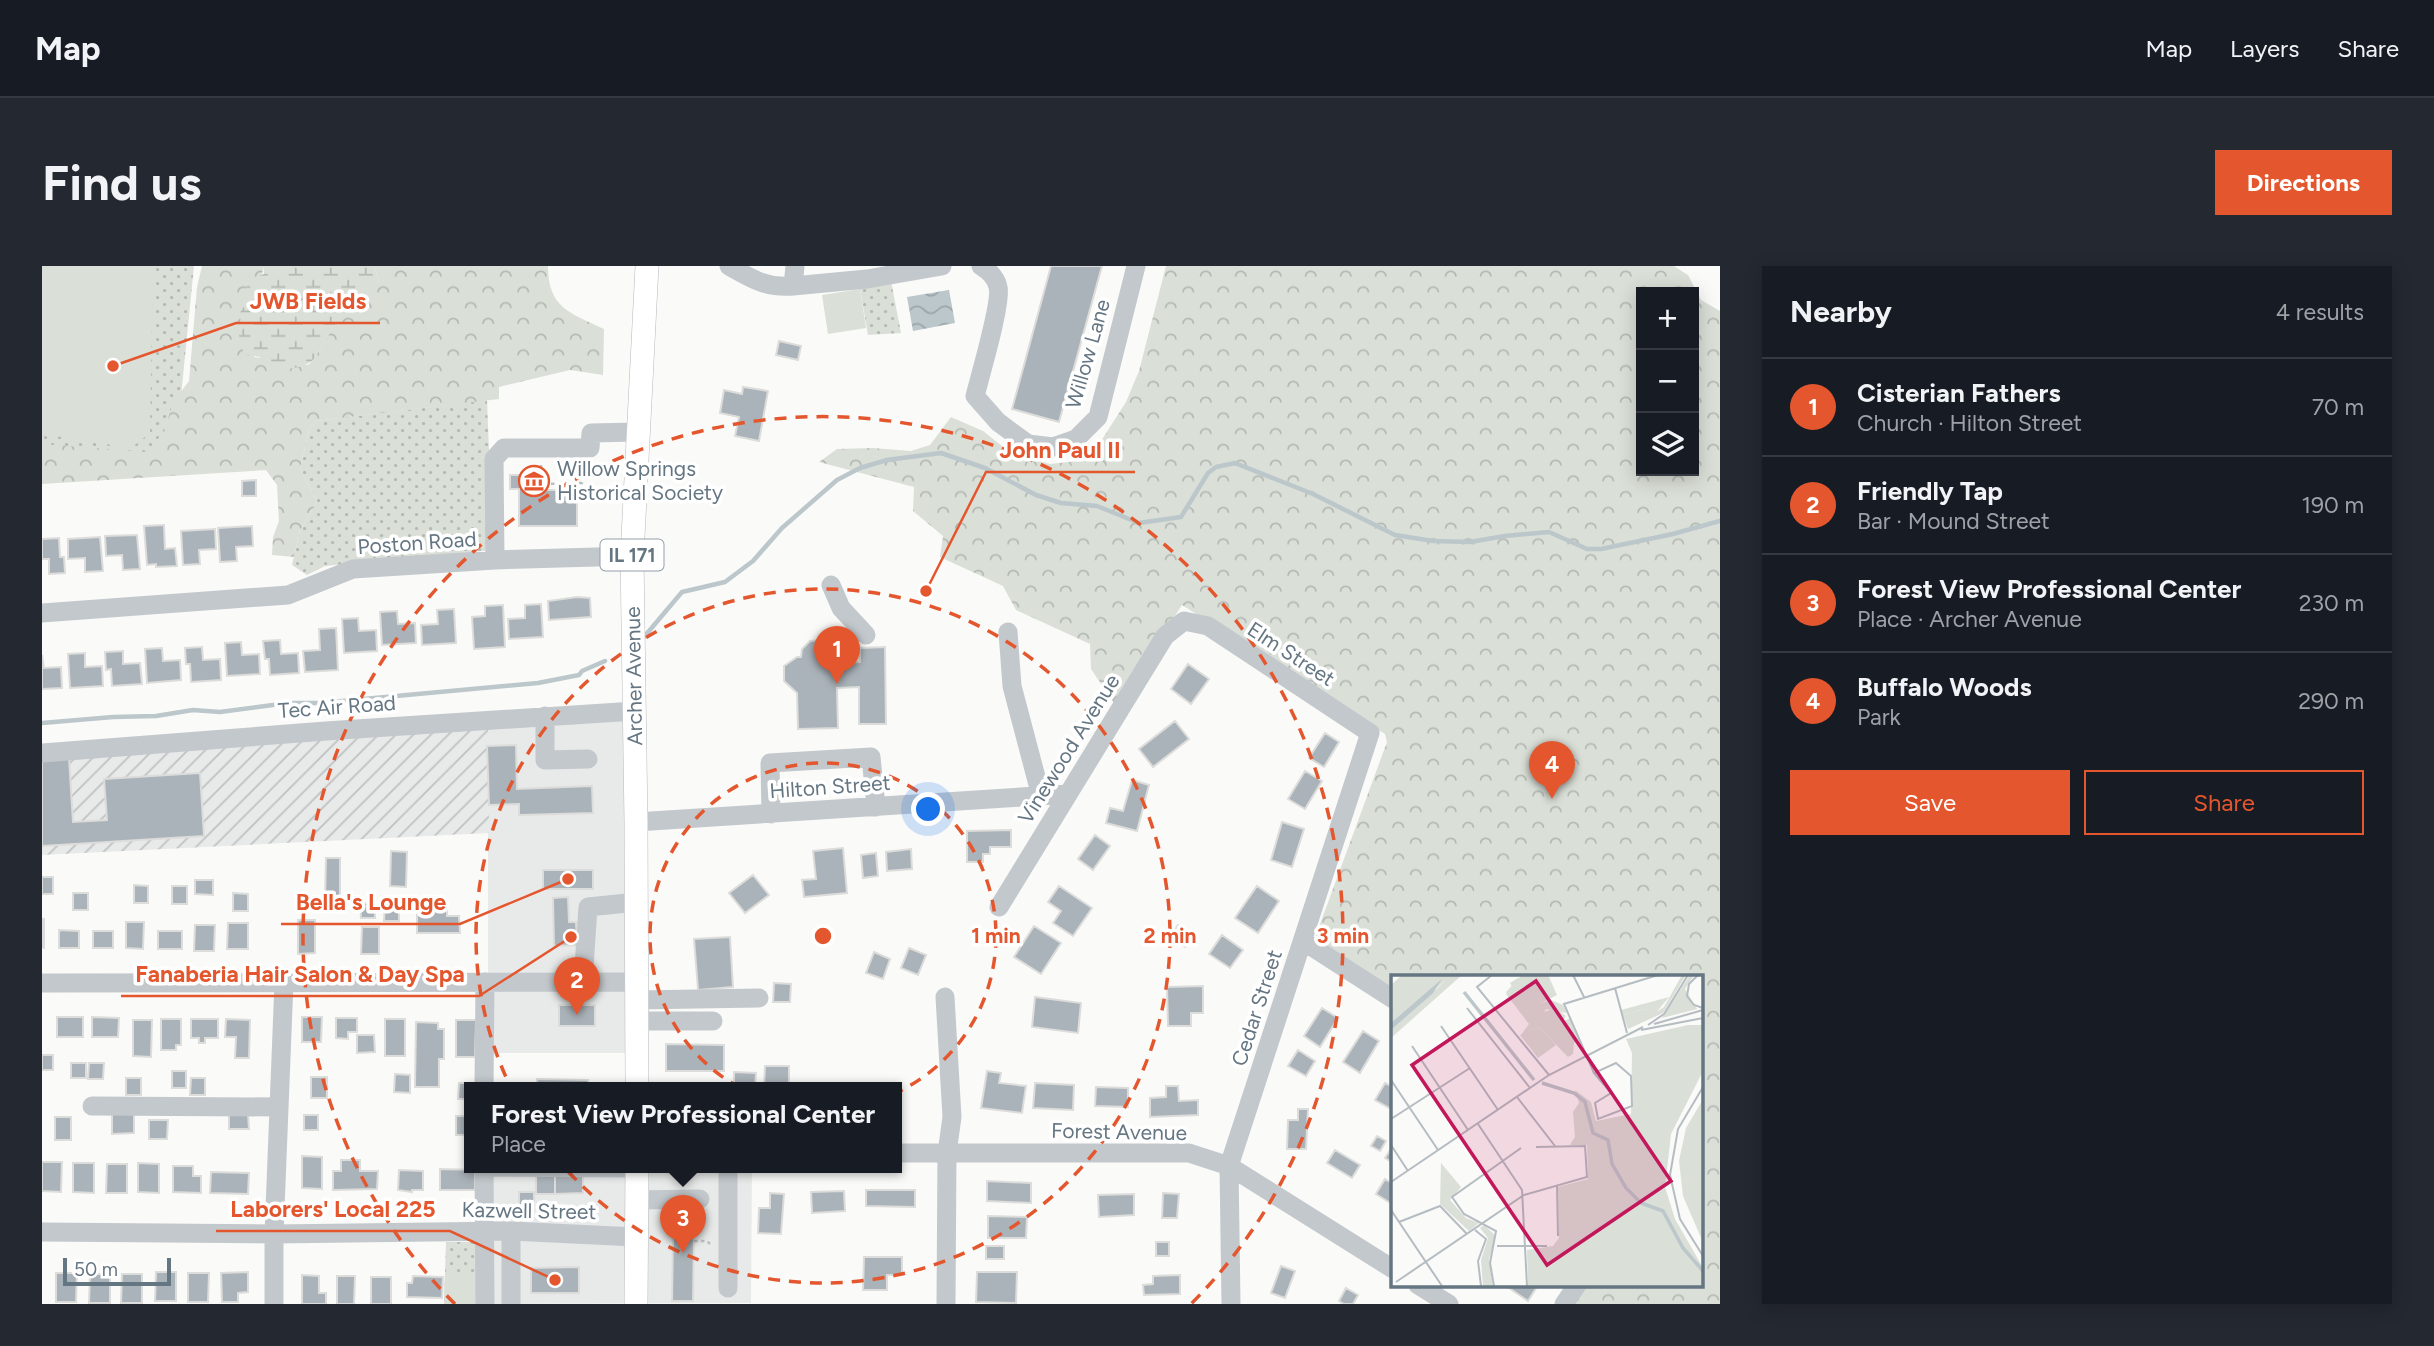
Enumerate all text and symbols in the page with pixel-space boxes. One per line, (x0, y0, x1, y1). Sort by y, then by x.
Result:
text: Map (35, 29, 101, 68)
text: Map (2145, 34, 2192, 63)
text: Layers (2230, 34, 2299, 63)
text: Share (2337, 34, 2399, 63)
button: Directions (2215, 150, 2392, 215)
text: Find us (42, 153, 201, 212)
callout: JWB Fields (236, 279, 380, 323)
text: JWB Fields (250, 287, 367, 315)
map controls (1636, 287, 1699, 476)
button: + (1636, 287, 1699, 350)
text: Nearby (1790, 293, 1892, 330)
street label: Willow Lane (1060, 296, 1115, 411)
text: 4 results (2276, 298, 2364, 326)
button: − (1636, 350, 1699, 413)
text: Cisterian Fathers (1857, 377, 2061, 409)
text: 1 (1808, 393, 1818, 421)
text: 70 m (2312, 393, 2364, 421)
text: Church · Hilton Street (1857, 409, 2082, 437)
button: layers (1636, 413, 1699, 476)
callout: John Paul II (986, 428, 1135, 472)
text: John Paul II (999, 436, 1121, 464)
place label: Willow Springs Historical Society (557, 456, 723, 505)
museum icon: Willow Springs Historical Society (517, 464, 551, 498)
text: Friendly Tap (1857, 475, 2003, 507)
text: 2 (1806, 491, 1820, 519)
text: 190 m (2301, 491, 2364, 519)
text: Bar · Mound Street (1857, 507, 2050, 535)
street label: Poston Road (357, 526, 477, 559)
road number: IL 171 (600, 540, 664, 570)
text: Forest View Professional Center (1857, 573, 2241, 605)
text: 3 (1807, 589, 1819, 617)
text: 230 m (2299, 589, 2364, 617)
text: Place · Archer Avenue (1857, 605, 2082, 633)
street label: Archer Avenue (620, 606, 647, 746)
street label: Elm Street (1243, 616, 1340, 691)
pin: 1 (814, 626, 860, 684)
street label: Vinewood Avenue (1013, 669, 1125, 828)
text: Buffalo Woods (1857, 671, 2032, 703)
text: 4 (1806, 687, 1820, 715)
text: 290 m (2298, 687, 2364, 715)
street label: Tec Air Road (277, 690, 397, 723)
text: Park (1857, 703, 1901, 731)
pin: 4 (1529, 741, 1575, 799)
street label: Hilton Street (769, 770, 891, 803)
button: Save (1790, 770, 2070, 835)
button: Share (2084, 770, 2364, 835)
your location (911, 792, 945, 826)
callout: Bella's Lounge (281, 880, 460, 924)
text: Bella's Lounge (296, 888, 447, 916)
text: 1 min (971, 923, 1021, 948)
text: 2 min (1144, 923, 1196, 948)
text: 3 min (1317, 923, 1369, 948)
centre of rings (811, 924, 835, 948)
street label: Cedar Street (1226, 947, 1287, 1069)
callout: Fanaberia Hair Salon & Day Spa (121, 952, 479, 996)
pin: 2 (554, 957, 600, 1015)
text: Fanaberia Hair Salon & Day Spa (135, 960, 465, 988)
inset map (1391, 975, 1702, 1286)
popup (464, 1082, 902, 1173)
text: Forest View Professional Center (491, 1098, 875, 1130)
street label: Forest Avenue (1051, 1118, 1187, 1145)
text: Place (491, 1130, 546, 1158)
callout: Laborers' Local 225 (216, 1187, 450, 1231)
text: Laborers' Local 225 (230, 1195, 436, 1223)
pin: 3 (660, 1195, 706, 1253)
street label: Kazwell Street (462, 1197, 597, 1224)
scale bar (63, 1255, 172, 1287)
text: 50 m (74, 1258, 118, 1281)

